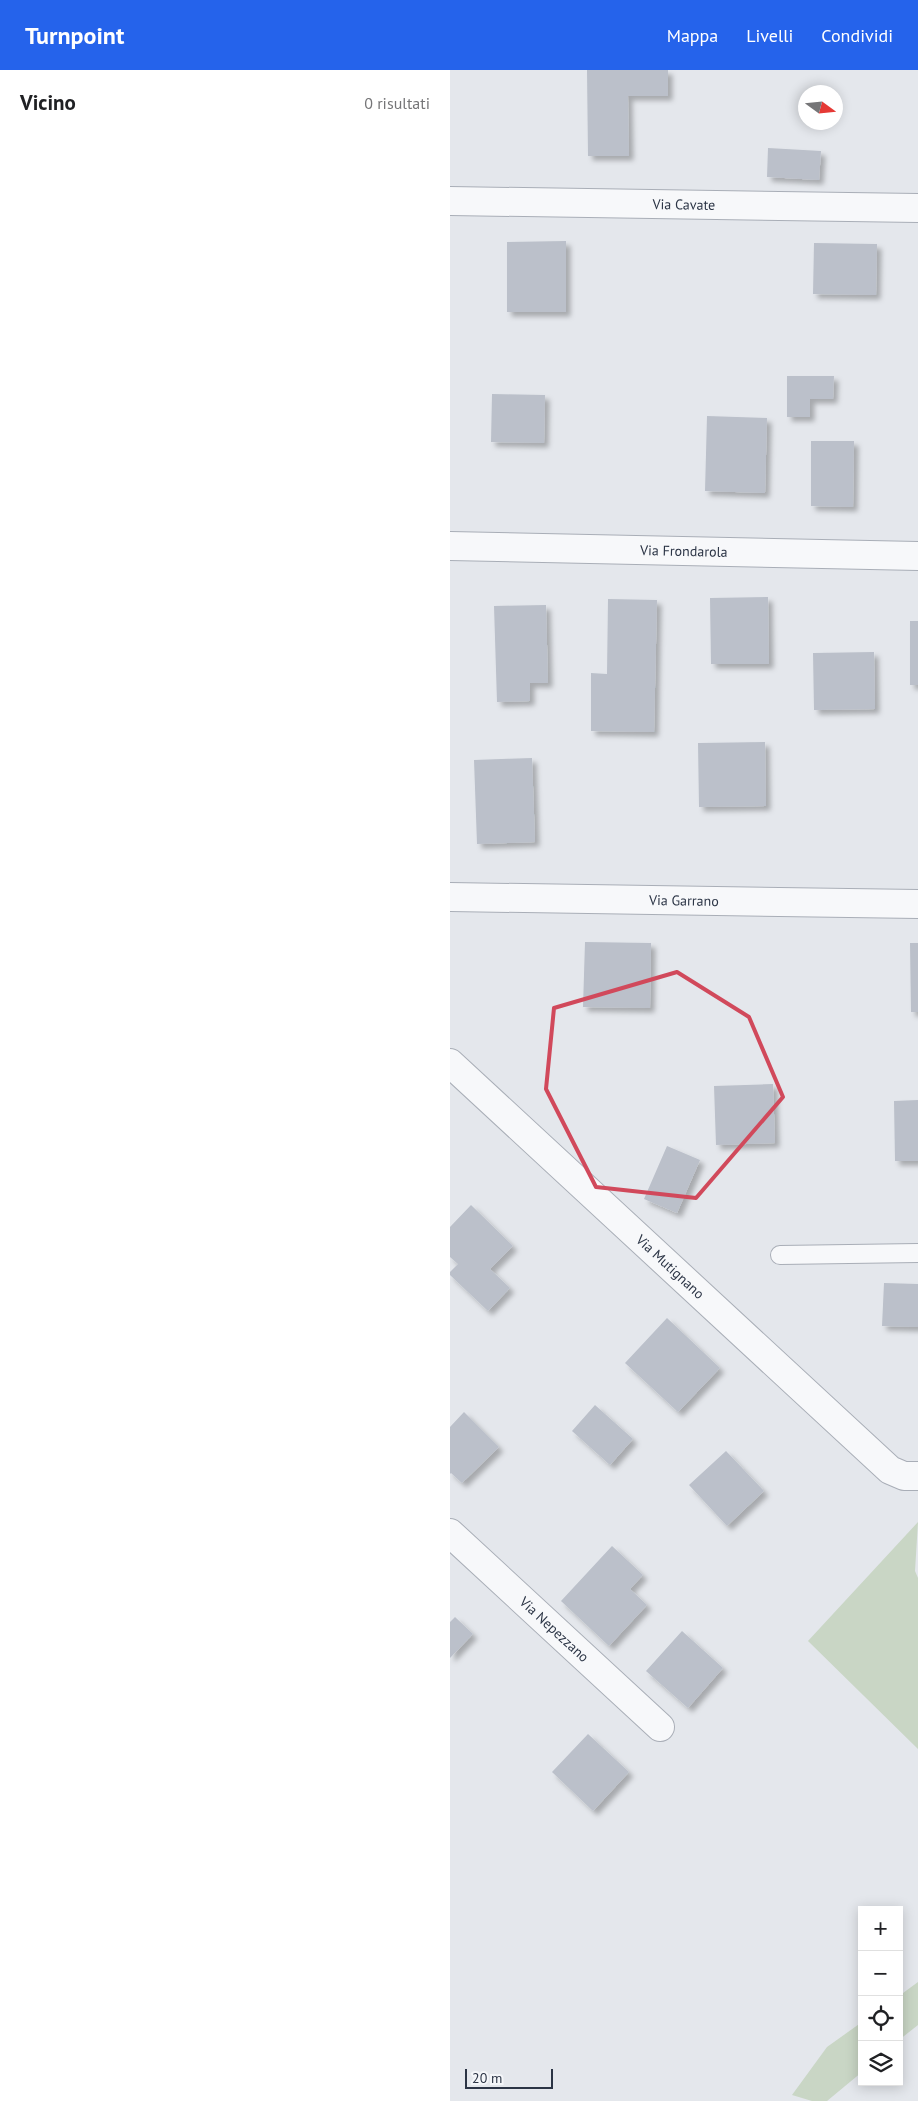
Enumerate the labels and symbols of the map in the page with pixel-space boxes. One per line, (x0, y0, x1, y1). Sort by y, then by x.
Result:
north arrow (798, 85, 843, 130)
street label: Via Cavate (652, 195, 715, 214)
street label: Via Frondarola (639, 541, 728, 561)
street label: Via Garrano (648, 891, 719, 910)
street label: Via Mutignano (631, 1230, 708, 1303)
street label: Via Nepezzano (515, 1592, 593, 1666)
scale bar (465, 2066, 552, 2089)

